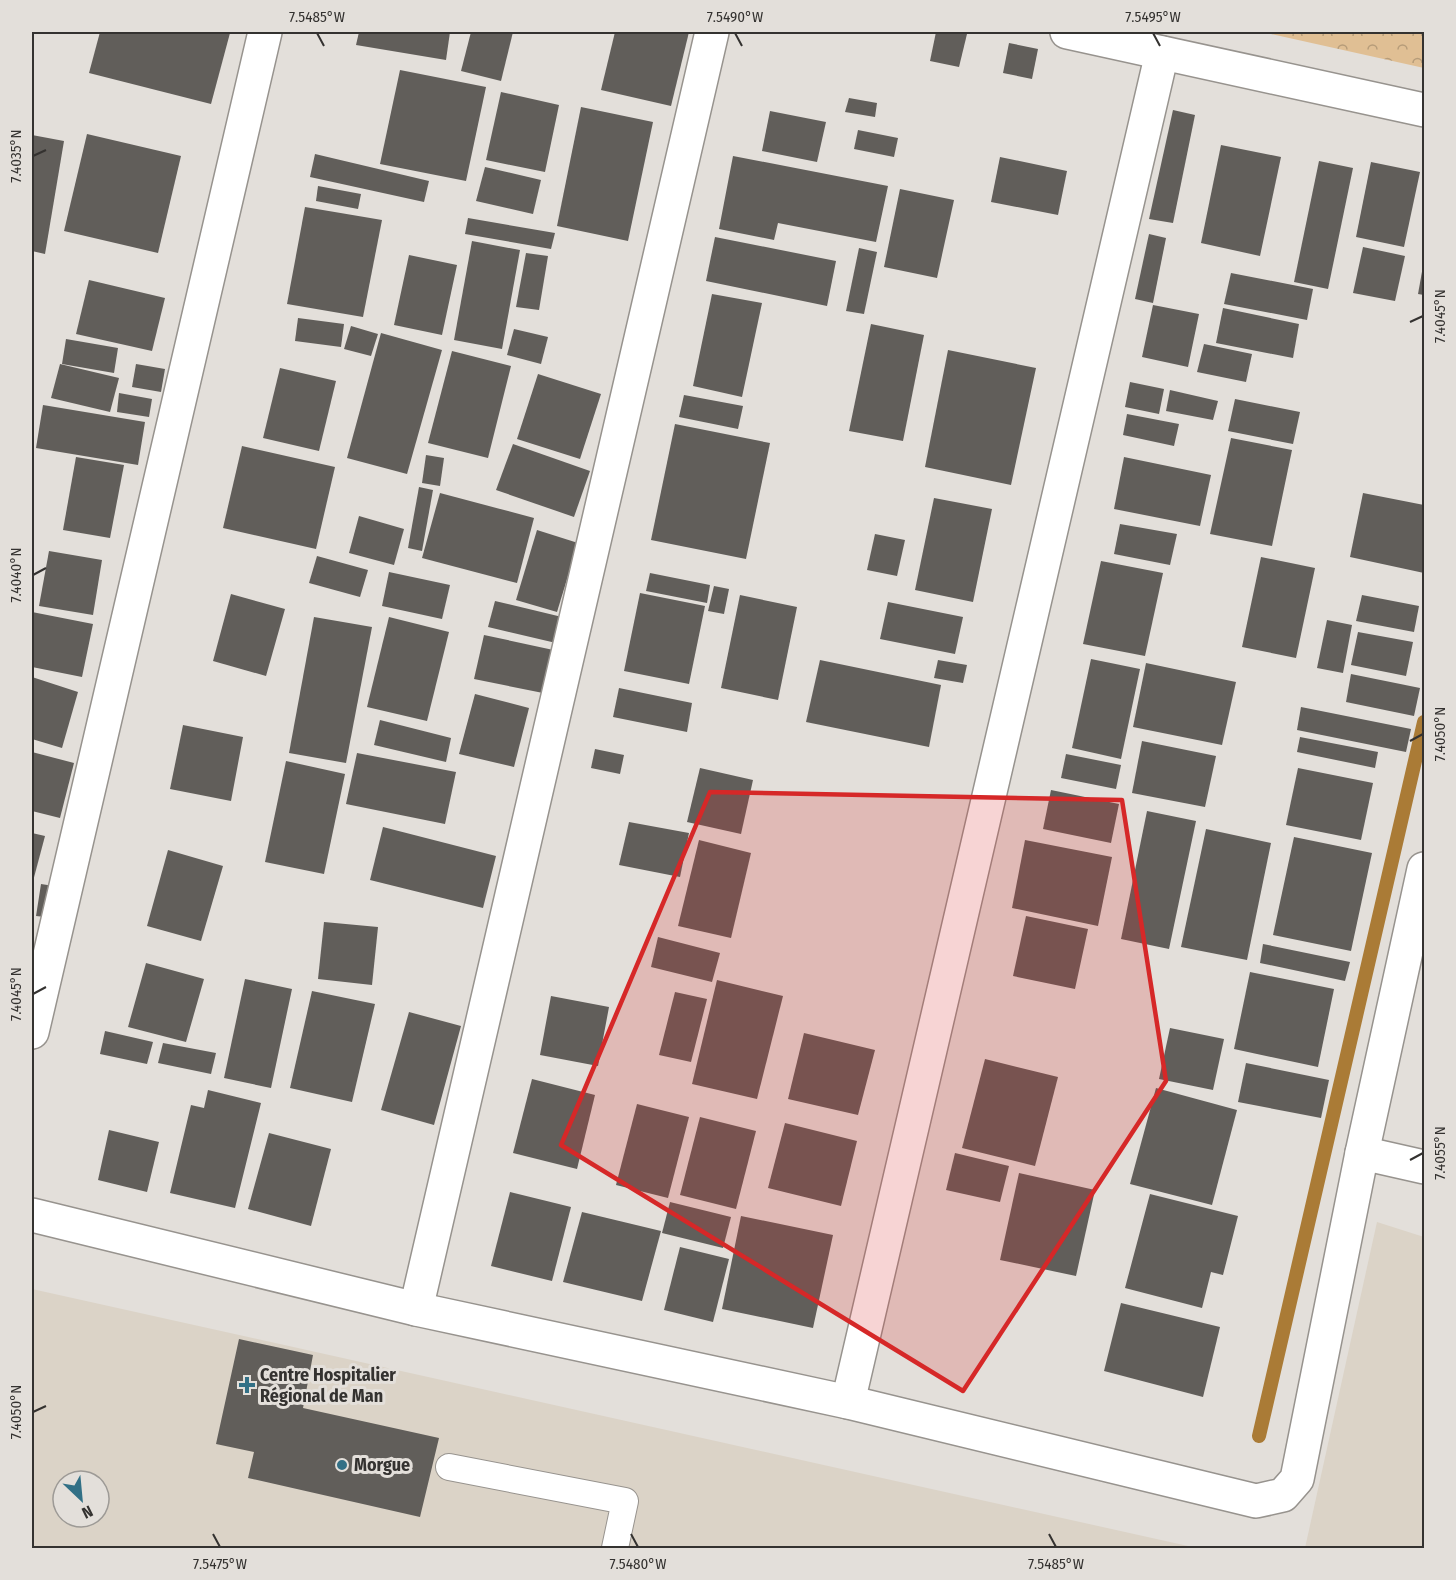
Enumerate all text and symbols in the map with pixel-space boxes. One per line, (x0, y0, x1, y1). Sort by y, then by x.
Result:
text: 7.5485°W (289, 8, 345, 26)
text: 7.5490°W (707, 8, 763, 26)
text: 7.5495°W (1125, 8, 1181, 26)
text: 7.4035°N (7, 129, 25, 183)
text: 7.4045°N (1431, 289, 1449, 343)
text: 7.4040°N (7, 547, 25, 603)
text: 7.4050°N (1431, 707, 1449, 761)
text: 7.4045°N (7, 967, 25, 1021)
text: 7.4055°N (1431, 1126, 1449, 1180)
place label: Centre Hospitalier Régional de Man (260, 1364, 396, 1407)
marker: Centre Hospitalier Régional de Man (238, 1376, 256, 1394)
text: 7.4050°N (7, 1385, 25, 1439)
place label: Morgue (354, 1454, 410, 1476)
marker: Morgue (335, 1458, 349, 1472)
north arrow (51, 1469, 111, 1529)
text: N (79, 1501, 96, 1523)
text: 7.5475°W (193, 1555, 247, 1573)
text: 7.5480°W (609, 1555, 667, 1573)
text: 7.5485°W (1028, 1555, 1084, 1573)

